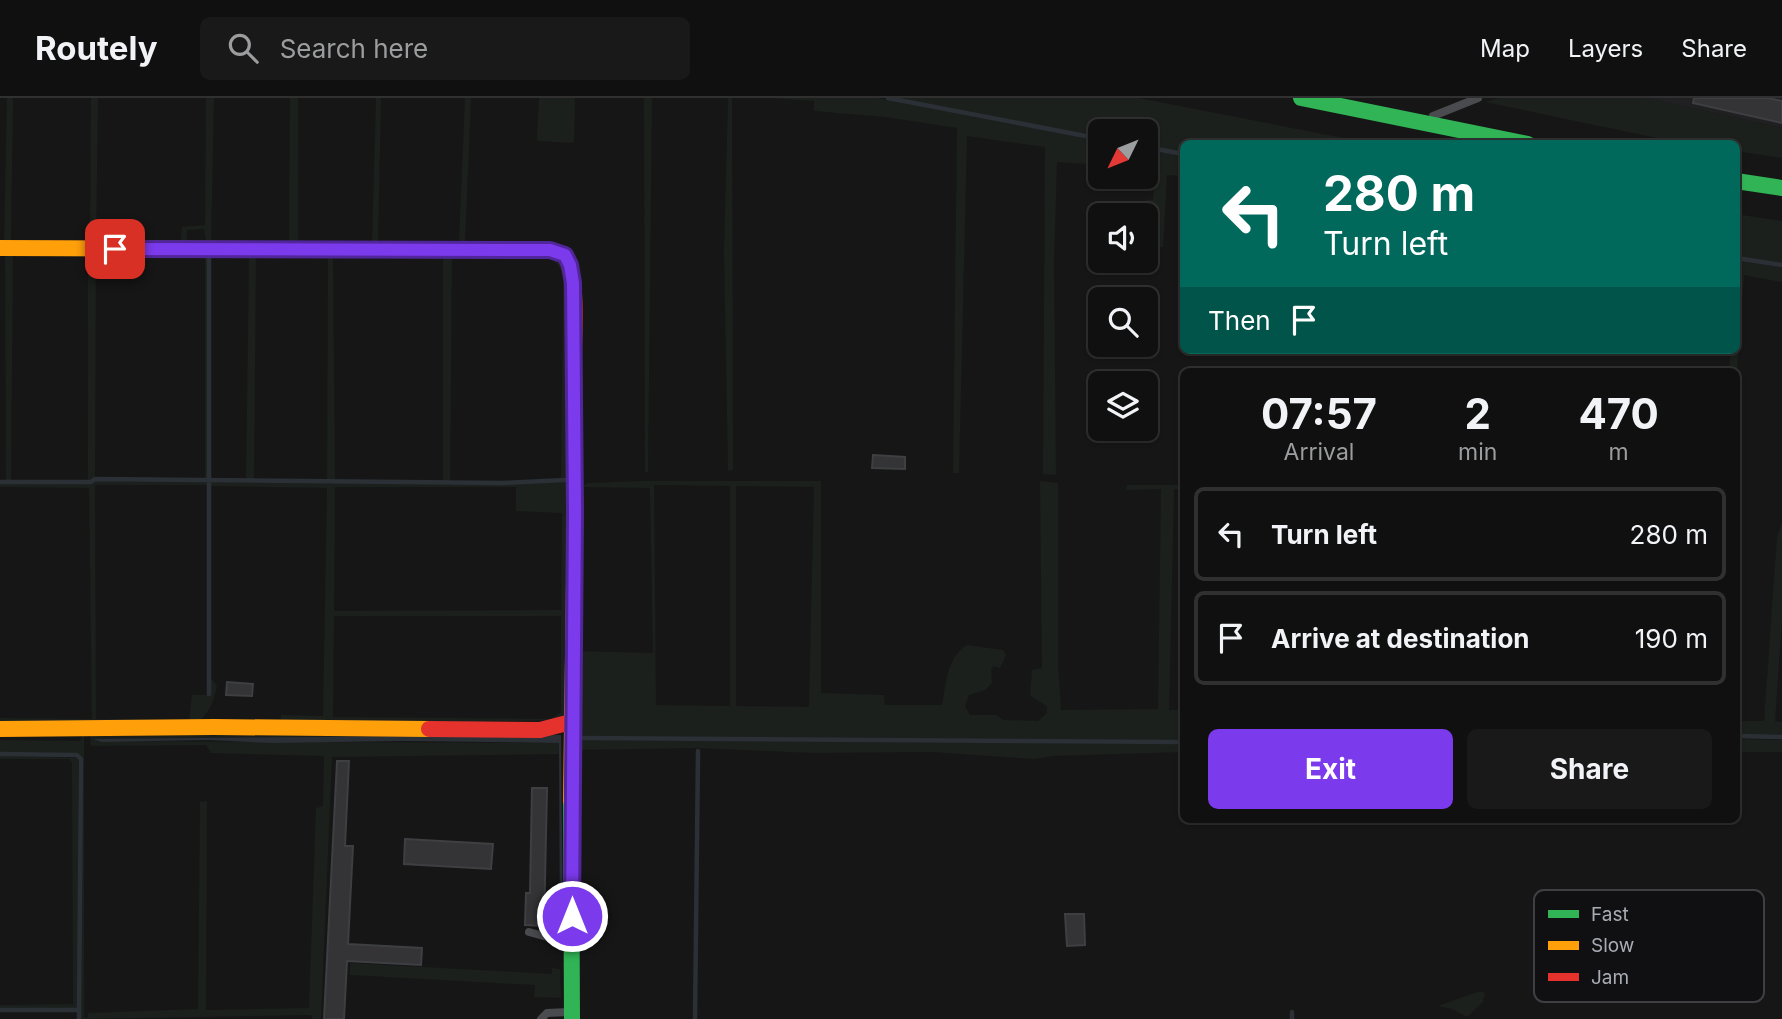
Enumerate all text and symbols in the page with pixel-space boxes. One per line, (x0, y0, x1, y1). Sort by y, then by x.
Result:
search box (200, 17, 690, 80)
text: Routely (35, 28, 158, 68)
icon: search (224, 29, 262, 67)
text: Search here (280, 33, 428, 64)
text: Map (1480, 34, 1530, 63)
text: Layers (1568, 34, 1643, 63)
text: Share (1681, 34, 1747, 63)
north arrow (1088, 119, 1158, 189)
map controls (1088, 119, 1158, 441)
text: 280 m (1323, 164, 1475, 223)
icon: left (1208, 168, 1299, 259)
button: sound (1088, 203, 1158, 273)
pin (85, 219, 145, 279)
text: Turn left (1323, 224, 1448, 263)
icon: arrive (96, 230, 134, 268)
button: search (1088, 287, 1158, 357)
icon: arrive (1285, 301, 1323, 339)
text: Then (1208, 305, 1271, 336)
button: layers (1088, 371, 1158, 441)
text: 07:57 (1261, 388, 1377, 439)
text: 2 (1464, 388, 1491, 439)
text: 470 (1578, 388, 1659, 439)
text: Arrival (1284, 438, 1354, 466)
text: min (1458, 438, 1497, 466)
text: m (1609, 438, 1629, 466)
icon: left (1212, 515, 1250, 553)
text: Turn left (1271, 519, 1377, 550)
text: 280 m (1630, 519, 1708, 550)
icon: arrive (1212, 619, 1250, 657)
text: Arrive at destination (1271, 623, 1530, 654)
text: 190 m (1635, 623, 1708, 654)
button: Exit (1208, 729, 1453, 809)
button: Share (1467, 729, 1712, 809)
position arrow (535, 879, 609, 953)
legend (1534, 890, 1764, 1002)
text: Fast (1591, 903, 1629, 926)
text: Slow (1591, 934, 1634, 957)
text: Jam (1591, 966, 1629, 989)

